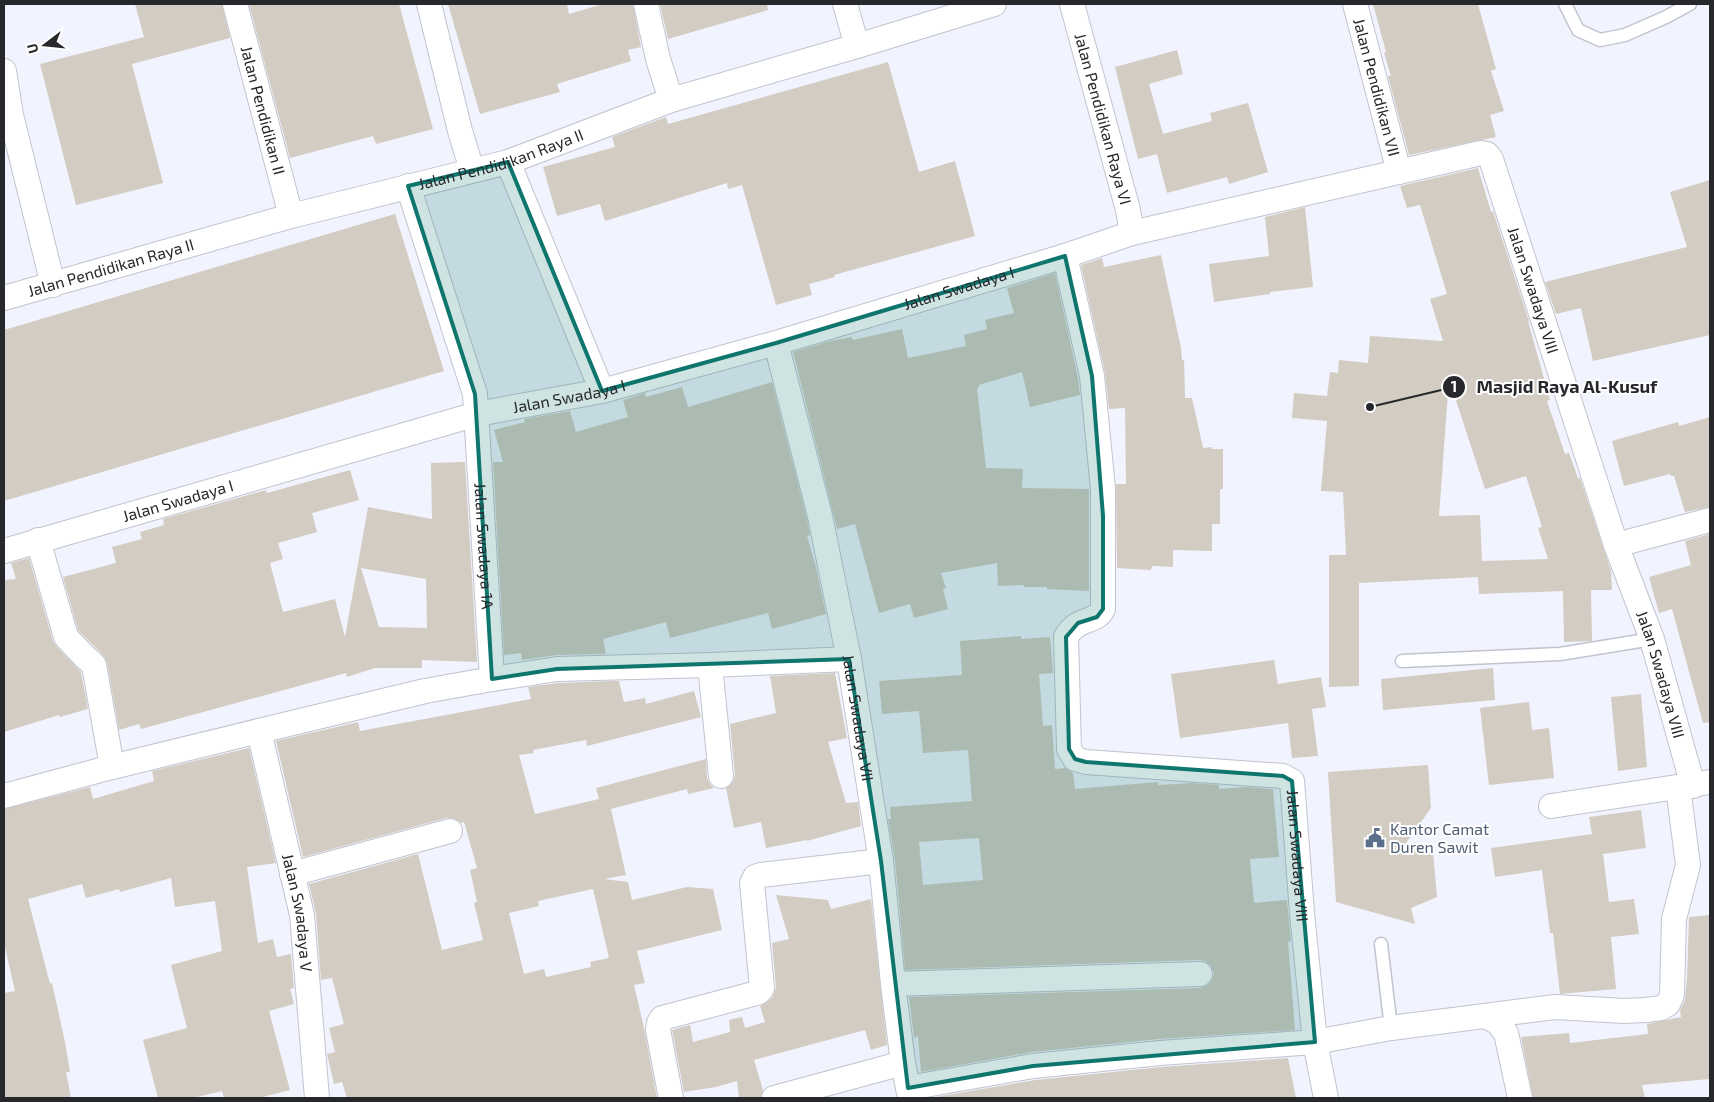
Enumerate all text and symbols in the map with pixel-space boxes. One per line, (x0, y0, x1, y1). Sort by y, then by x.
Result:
street label: Jalan Pendidikan VII (1350, 16, 1404, 158)
north arrow (20, 20, 70, 70)
street label: Jalan Pendidikan Raya VI (1071, 31, 1136, 207)
text: U (23, 42, 42, 56)
street label: Jalan Pendidikan II (237, 44, 290, 177)
street label: Jalan Pendidikan Raya II (416, 124, 586, 193)
street label: Jalan Swadaya VIII (1505, 224, 1563, 356)
street label: Jalan Pendidikan Raya II (25, 234, 196, 300)
street label: Jalan Swadaya I (901, 262, 1016, 313)
callout: Masjid Raya Al-Kusuf (1442, 370, 1668, 403)
street label: Jalan Swadaya I (511, 375, 627, 416)
text: Masjid Raya Al-Kusuf (1477, 375, 1658, 397)
text: 1 (1451, 377, 1457, 395)
street label: Jalan Swadaya I (120, 475, 235, 525)
street label: Jalan Swadaya 1A (471, 482, 498, 610)
street label: Jalan Swadaya VIII (1633, 608, 1689, 740)
street label: Jalan Swadaya VII (839, 653, 878, 782)
street label: Jalan Swadaya VIII (1284, 789, 1313, 922)
place label: Kantor Camat Duren Sawit (1390, 819, 1489, 856)
public building icon: Kantor Camat Duren Sawit (1364, 827, 1386, 849)
street label: Jalan Swadaya V (279, 852, 317, 973)

